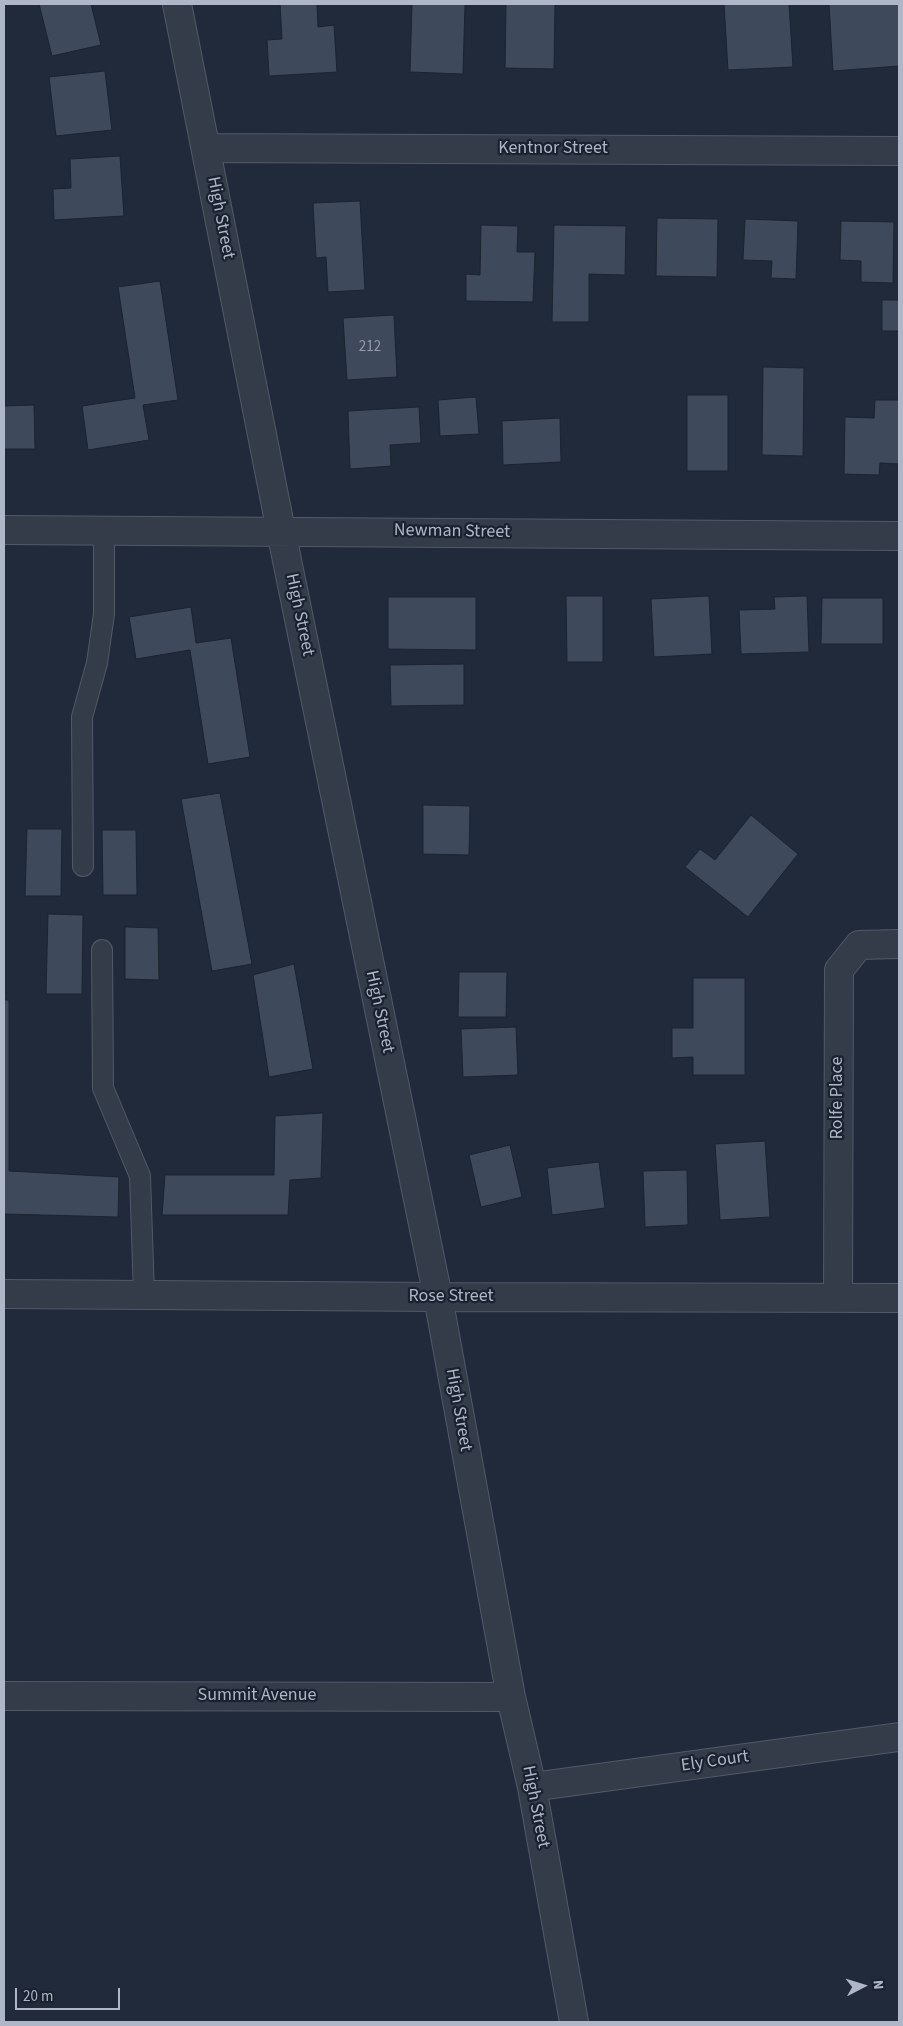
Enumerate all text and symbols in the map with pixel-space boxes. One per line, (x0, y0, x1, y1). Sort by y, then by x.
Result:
street label: Kentnor Street (498, 138, 608, 160)
street label: High Street (201, 175, 239, 261)
house number: 212 (359, 339, 381, 357)
street label: Newman Street (394, 520, 510, 544)
street label: High Street (280, 572, 318, 658)
street label: High Street (360, 969, 398, 1055)
street label: Rolfe Place (827, 1057, 849, 1139)
street label: Rose Street (409, 1286, 493, 1308)
street label: High Street (440, 1367, 476, 1453)
street label: Summit Avenue (198, 1685, 316, 1707)
street label: Ely Court (680, 1747, 750, 1777)
street label: High Street (516, 1764, 554, 1850)
north arrow (838, 1961, 888, 2011)
scale bar (18, 1978, 122, 2010)
text: N (868, 1979, 888, 1990)
text: 20 m (23, 1986, 53, 2007)

